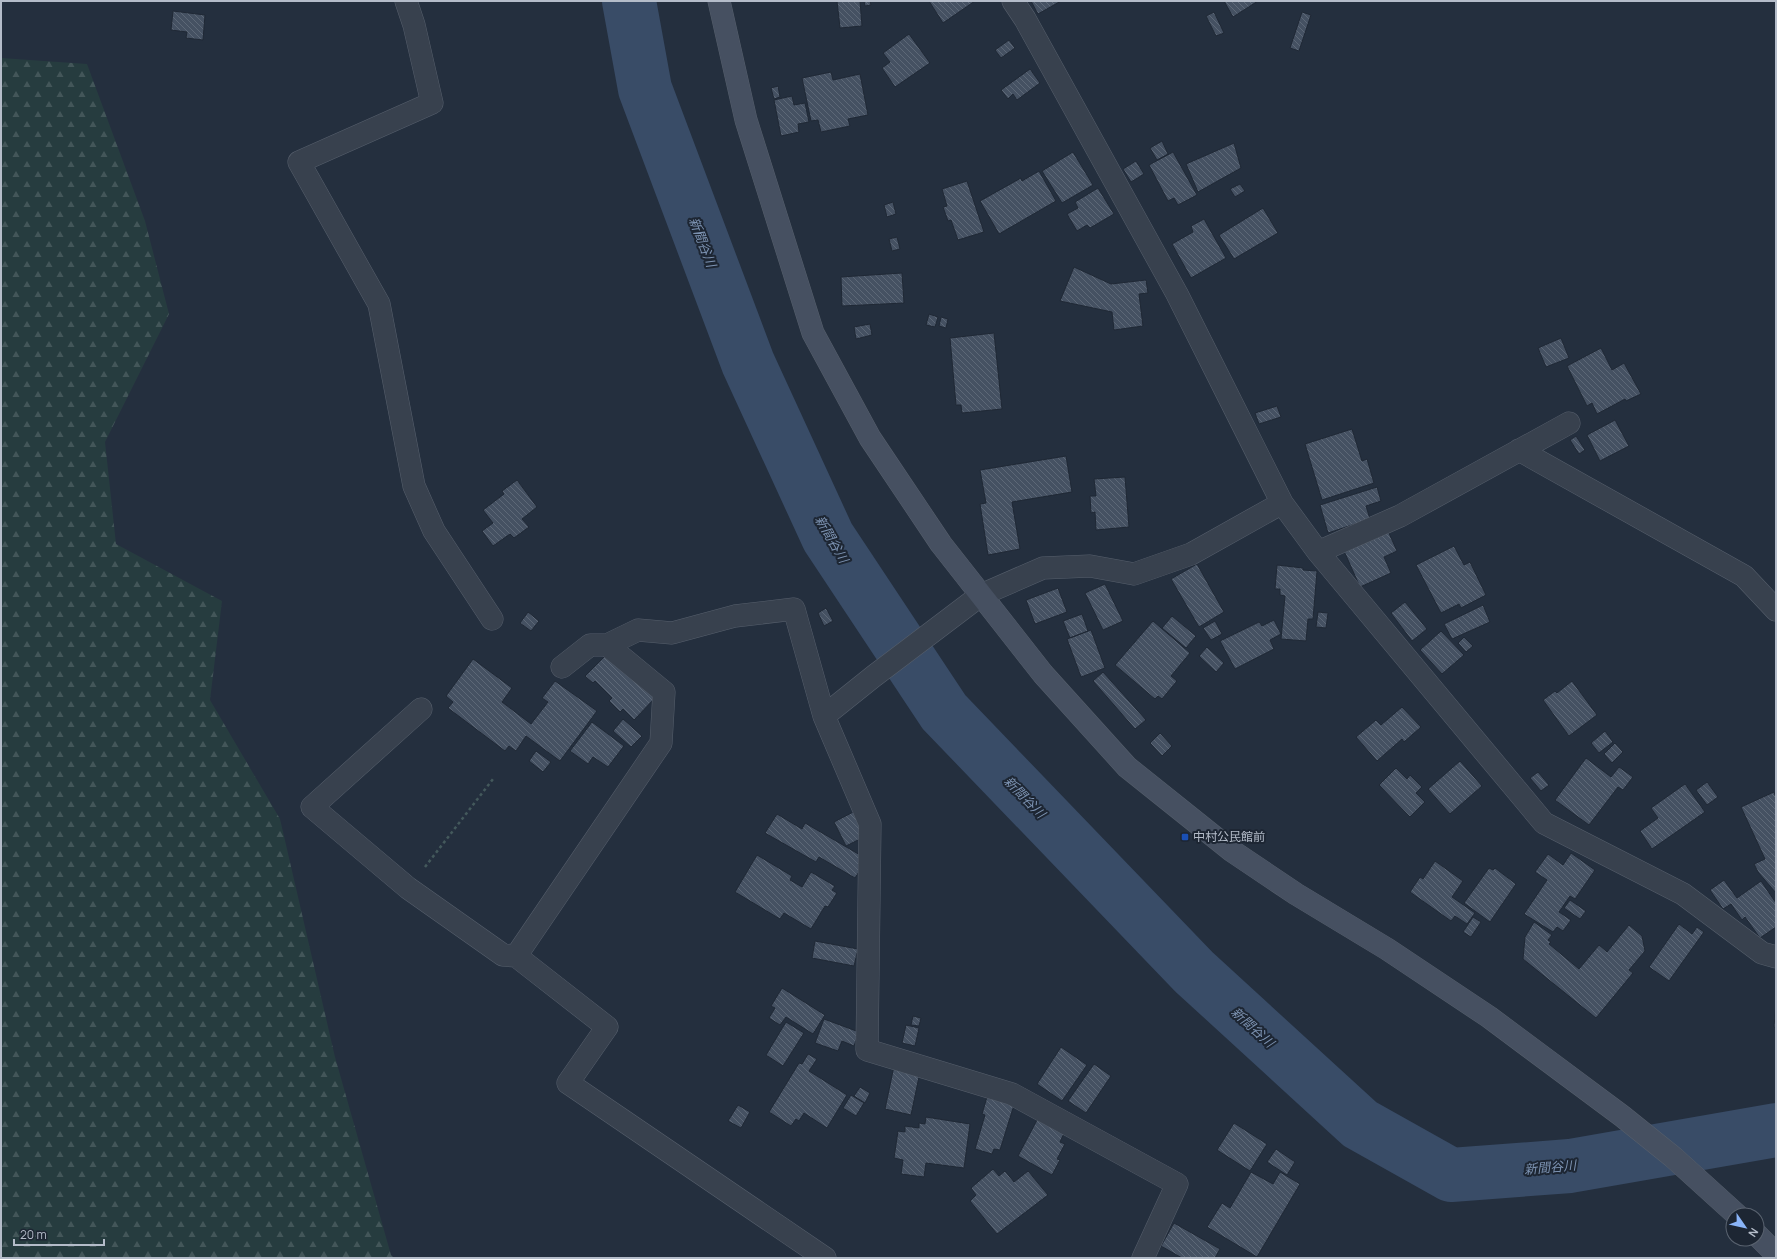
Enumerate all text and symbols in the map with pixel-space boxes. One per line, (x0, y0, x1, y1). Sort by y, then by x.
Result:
water label: 新間谷川 (685, 214, 721, 271)
water label: 新間谷川 (811, 512, 854, 568)
water label: 新間谷川 (1000, 772, 1051, 823)
place label: 中村公民館前 (1193, 828, 1265, 845)
marker: 中村公民館前 (1180, 832, 1190, 842)
water label: 新間谷川 (1228, 1003, 1280, 1052)
water label: 新間谷川 (1523, 1156, 1579, 1178)
north arrow (1725, 1207, 1765, 1247)
scale bar (14, 1221, 104, 1247)
text: N (1745, 1225, 1762, 1240)
text: 20 m (20, 1226, 47, 1243)

